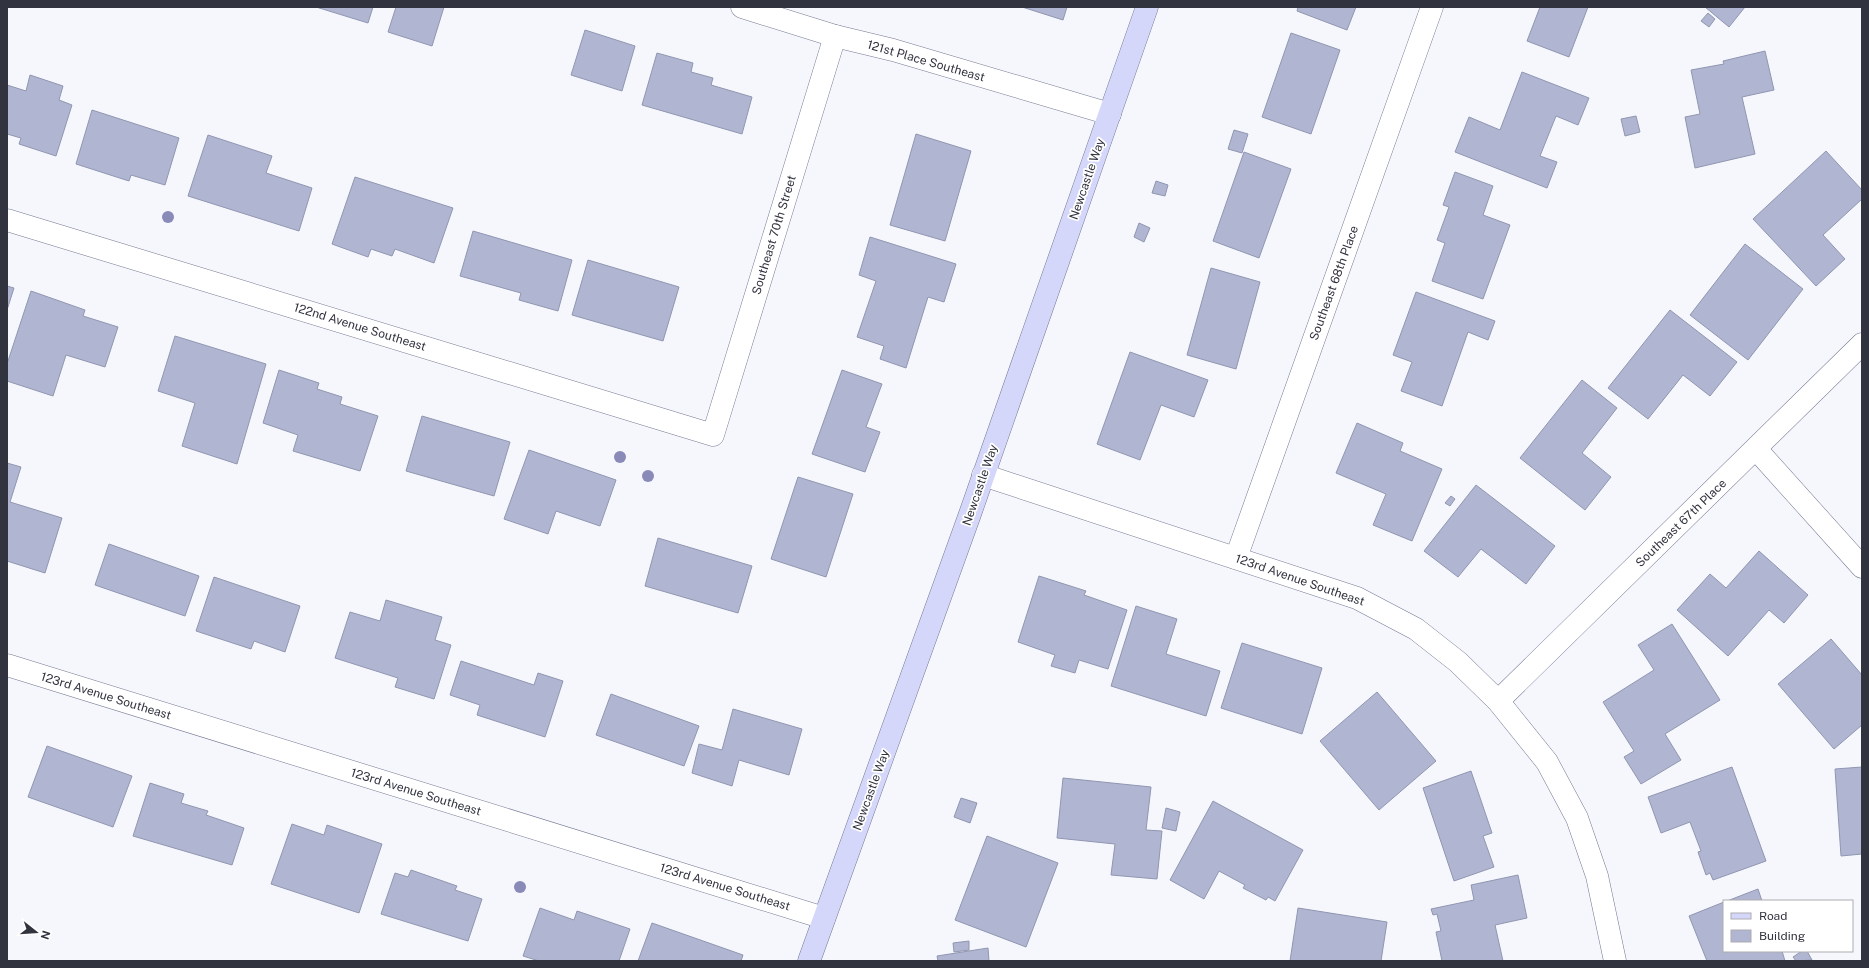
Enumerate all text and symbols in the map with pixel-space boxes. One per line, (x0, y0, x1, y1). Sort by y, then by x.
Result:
street label: 121st Place Southeast (866, 38, 987, 85)
street label: Newcastle Way (1067, 136, 1108, 221)
street label: Southeast 70th Street (749, 173, 799, 296)
street label: Southeast 68th Place (1307, 224, 1361, 342)
street label: 122nd Avenue Southeast (292, 300, 428, 354)
street label: Newcastle Way (960, 442, 1001, 527)
street label: Southeast 67th Place (1633, 476, 1729, 570)
street label: 123rd Avenue Southeast (1234, 551, 1367, 609)
street label: 123rd Avenue Southeast (39, 669, 173, 723)
street label: Newcastle Way (850, 747, 892, 832)
street label: 123rd Avenue Southeast (349, 765, 483, 819)
street label: 123rd Avenue Southeast (658, 860, 792, 914)
legend (1723, 900, 1853, 952)
text: Road (1759, 909, 1787, 923)
north arrow (16, 912, 56, 952)
text: N (39, 929, 53, 941)
text: Building (1759, 929, 1805, 943)

